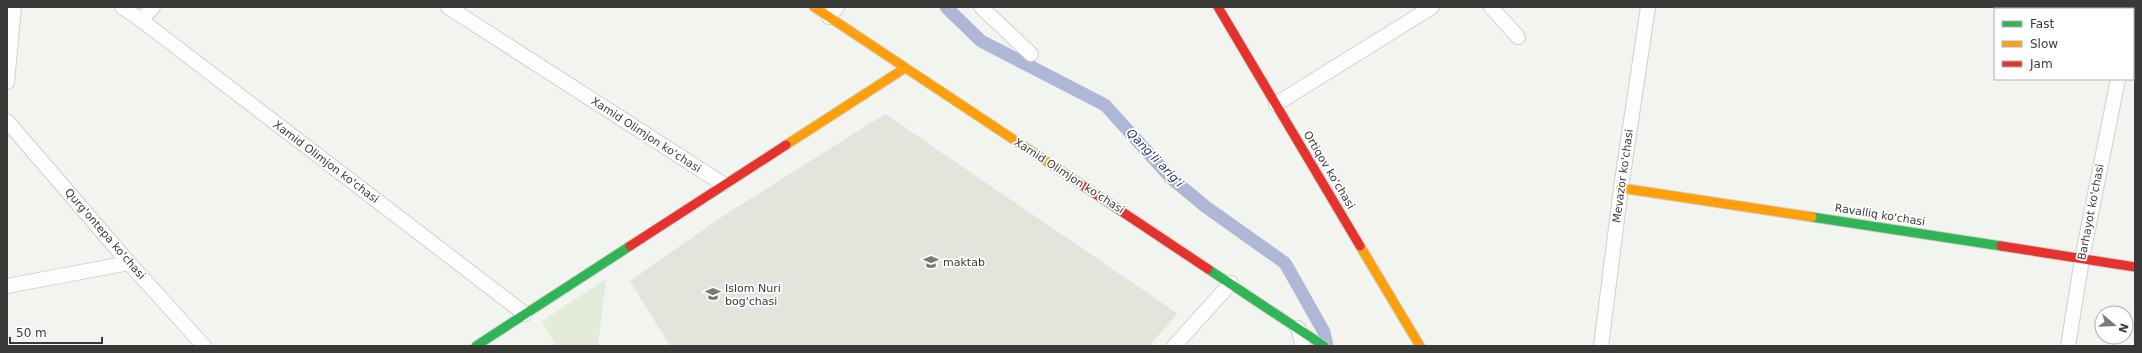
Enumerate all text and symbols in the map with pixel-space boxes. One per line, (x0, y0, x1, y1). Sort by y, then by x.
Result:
legend (1994, 8, 2134, 80)
text: Fast (2030, 17, 2054, 31)
text: Slow (2030, 37, 2058, 51)
text: Jam (2029, 57, 2053, 71)
street label: Xamid Olimjon ko'chasi (589, 95, 703, 175)
street label: Xamid Olimjon ko'chasi (271, 118, 381, 206)
water label: Qang'li arig'i (1124, 126, 1187, 191)
street label: Mevazor ko'chasi (1610, 128, 1636, 224)
street label: Ortiqov ko'chasi (1301, 129, 1357, 211)
street label: Xamid Olimjon ko'chasi (1012, 136, 1126, 216)
street label: Barhayot ko'chasi (2075, 163, 2107, 261)
street label: Qurg'ontepa ko'chasi (62, 186, 148, 282)
street label: Ravalliq ko'chasi (1834, 201, 1926, 229)
school or university icon: maktab (922, 253, 940, 271)
place label: maktab (943, 256, 985, 269)
place label: Islom Nuri bog'chasi (725, 282, 781, 308)
school or university icon: Islom Nuri bog'chasi (704, 285, 722, 303)
north arrow (2094, 305, 2134, 345)
scale bar (10, 319, 102, 345)
text: N (2115, 322, 2131, 335)
text: 50 m (16, 326, 47, 340)

